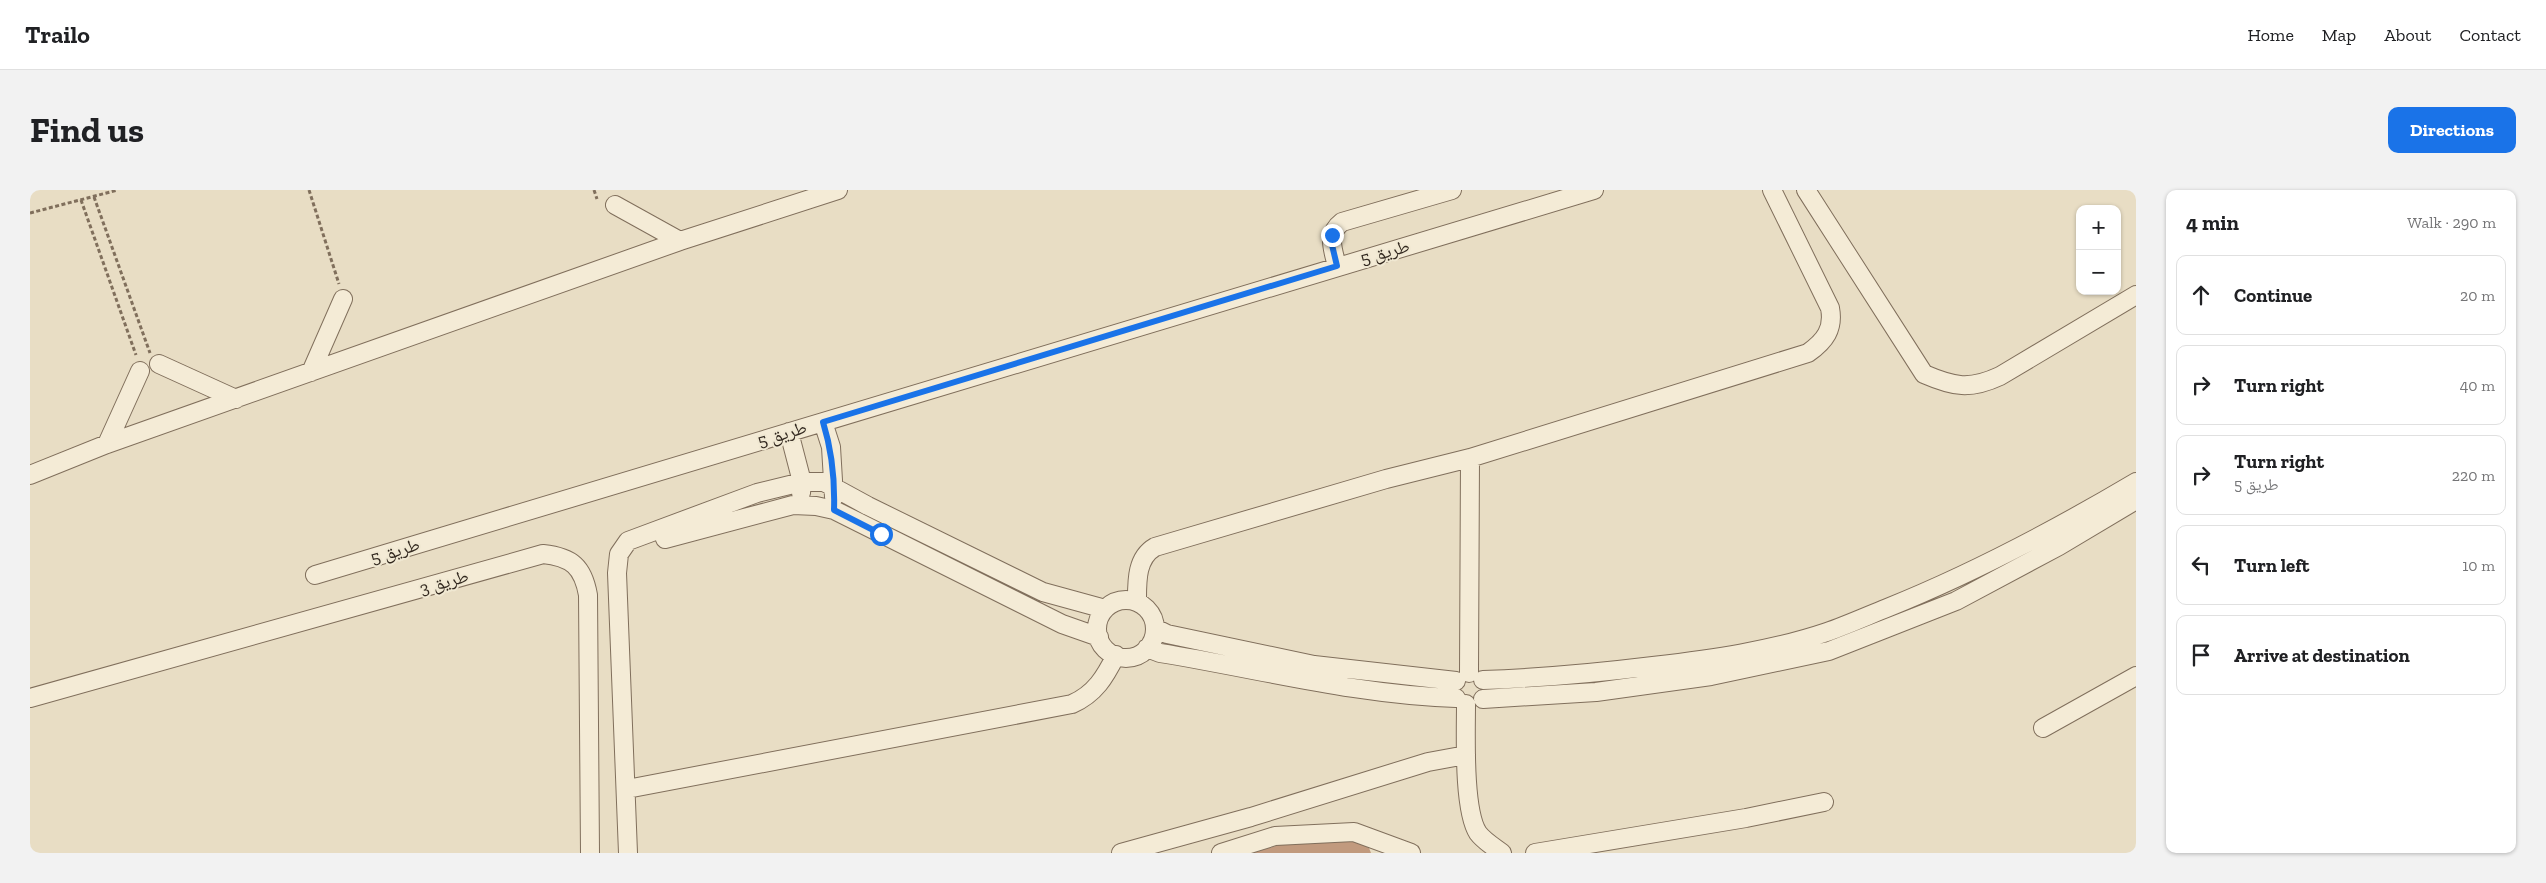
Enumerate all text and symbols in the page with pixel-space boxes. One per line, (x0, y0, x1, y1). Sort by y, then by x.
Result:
text: Trailo (25, 20, 90, 49)
text: Home (2247, 24, 2294, 46)
text: Map (2322, 24, 2356, 46)
text: About (2384, 24, 2431, 46)
text: Contact (2459, 24, 2521, 46)
button: Directions (2388, 107, 2516, 153)
text: Find us (30, 109, 144, 151)
map controls (2076, 205, 2121, 295)
button: + (2076, 205, 2121, 250)
text: 4 min (2186, 210, 2239, 235)
text: Walk · 290 m (2407, 213, 2496, 232)
route end (1321, 224, 1344, 247)
street label: طريق 5 (1358, 235, 1412, 269)
button: − (2076, 250, 2121, 295)
icon: ahead (2187, 281, 2215, 309)
text: Continue (2234, 284, 2312, 307)
text: 20 m (2460, 286, 2495, 305)
icon: right (2187, 371, 2215, 399)
text: Turn right (2234, 374, 2324, 397)
text: 40 m (2460, 376, 2495, 395)
street label: طريق 5 (755, 416, 809, 452)
text: Turn right (2234, 450, 2324, 473)
icon: right (2187, 461, 2215, 489)
text: 220 m (2452, 466, 2495, 485)
text: طريق 5 (2234, 475, 2279, 494)
route start (870, 523, 893, 546)
street label: طريق 5 (368, 533, 422, 569)
icon: left (2187, 551, 2215, 579)
text: Turn left (2234, 554, 2309, 577)
text: 10 m (2462, 556, 2495, 575)
street label: طريق 3 (417, 565, 471, 599)
icon: arrive (2187, 641, 2215, 669)
text: Arrive at destination (2234, 644, 2410, 667)

